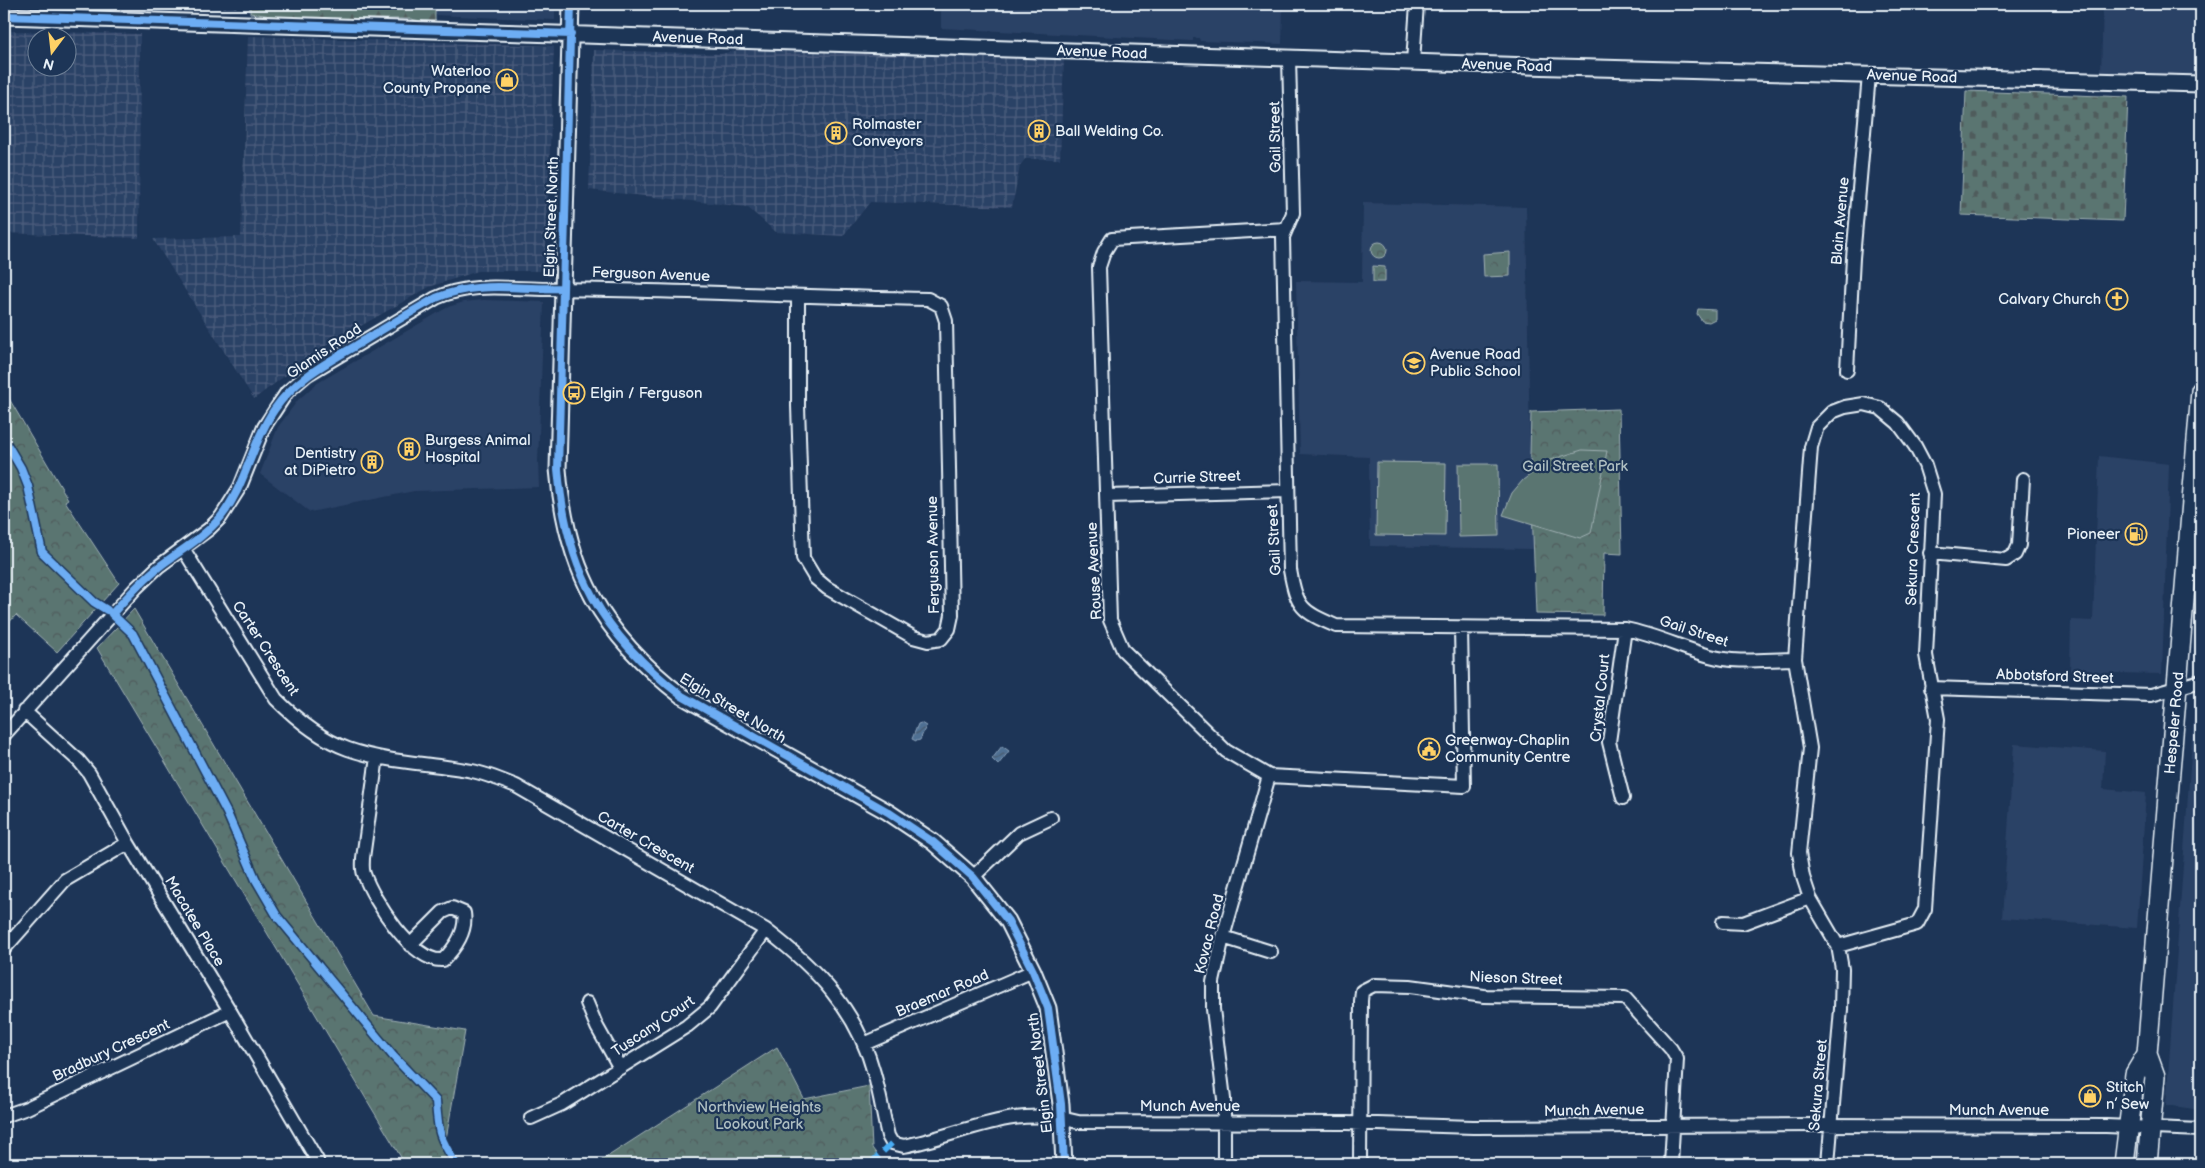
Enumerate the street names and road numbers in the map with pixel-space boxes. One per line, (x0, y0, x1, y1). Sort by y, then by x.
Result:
street label: Avenue Road (652, 27, 744, 50)
street label: Avenue Road (1056, 41, 1148, 64)
street label: Avenue Road (1461, 54, 1553, 77)
street label: Avenue Road (1866, 65, 1958, 88)
street label: Gail Street (1265, 101, 1286, 173)
street label: Elgin Street North (540, 156, 563, 278)
street label: Blain Avenue (1827, 176, 1854, 266)
street label: Ferguson Avenue (592, 263, 711, 286)
street label: Glamis Road (283, 319, 366, 384)
street label: Currie Street (1153, 466, 1241, 489)
street label: Sekura Crescent (1902, 492, 1925, 606)
street label: Ferguson Avenue (923, 496, 944, 614)
street label: Gail Street (1263, 503, 1286, 576)
street label: Rouse Avenue (1082, 521, 1107, 620)
street label: Carter Crescent (228, 597, 304, 700)
street label: Gail Street (1657, 611, 1731, 652)
street label: Crystal Court (1586, 653, 1615, 743)
street label: Abbotsford Street (1996, 665, 2114, 688)
street label: Elgin Street North (676, 669, 790, 748)
street label: Hespeler Road (2161, 671, 2188, 775)
street label: Carter Crescent (594, 807, 698, 878)
street label: Macatee Place (160, 873, 229, 970)
street label: Kovac Road (1190, 892, 1229, 976)
street label: Braemar Road (893, 965, 992, 1022)
street label: Nieson Street (1469, 967, 1563, 990)
street label: Tuscany Court (608, 991, 699, 1061)
street label: Elgin Street North (1024, 1012, 1057, 1134)
street label: Bradbury Crescent (50, 1015, 173, 1086)
street label: Sekura Street (1805, 1038, 1832, 1132)
street label: Munch Avenue (1140, 1097, 1240, 1116)
street label: Munch Avenue (1544, 1100, 1644, 1121)
street label: Munch Avenue (1949, 1101, 2049, 1120)

